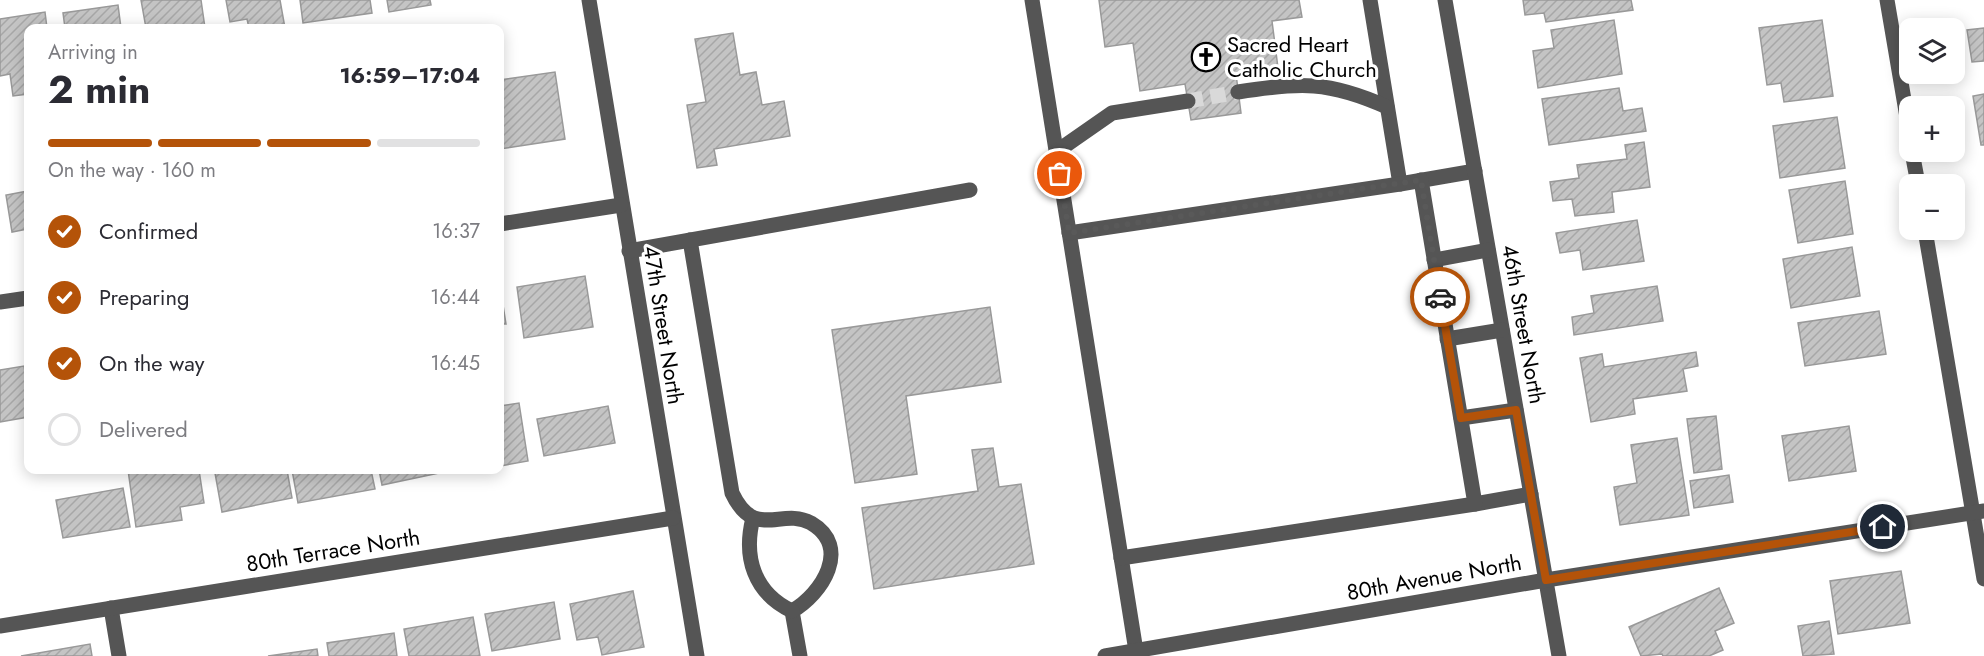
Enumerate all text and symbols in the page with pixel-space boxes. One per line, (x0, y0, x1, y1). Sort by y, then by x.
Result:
map controls (1899, 18, 1965, 240)
button: layers (1899, 18, 1965, 84)
place label: Sacred Heart Catholic Church (1227, 28, 1377, 85)
text: Arriving in (48, 38, 138, 67)
church icon: Sacred Heart Catholic Church (1190, 41, 1222, 73)
text: 16:59–17:04 (339, 59, 480, 91)
text: 2 min (48, 61, 150, 118)
button: + (1899, 96, 1965, 162)
pin (1034, 148, 1085, 199)
text: On the way · 160 m (48, 156, 216, 185)
icon: bag (1043, 157, 1076, 190)
button: − (1899, 174, 1965, 240)
icon: check (48, 215, 81, 248)
text: Confirmed (99, 215, 198, 247)
text: 16:37 (432, 217, 480, 246)
street label: 46th Street North (1494, 242, 1554, 406)
street label: 47th Street North (636, 243, 692, 407)
courier (1410, 267, 1470, 327)
icon: check (48, 281, 81, 314)
text: Preparing (99, 281, 190, 313)
icon: car (1424, 281, 1457, 314)
text: 16:44 (430, 283, 480, 312)
icon: check (48, 347, 81, 380)
text: On the way (99, 347, 204, 379)
text: 16:45 (431, 349, 480, 378)
text: Delivered (99, 413, 188, 445)
pin (1857, 501, 1908, 552)
icon: home (1866, 510, 1899, 543)
street label: 80th Terrace North (244, 520, 422, 580)
street label: 80th Avenue North (1344, 546, 1524, 608)

